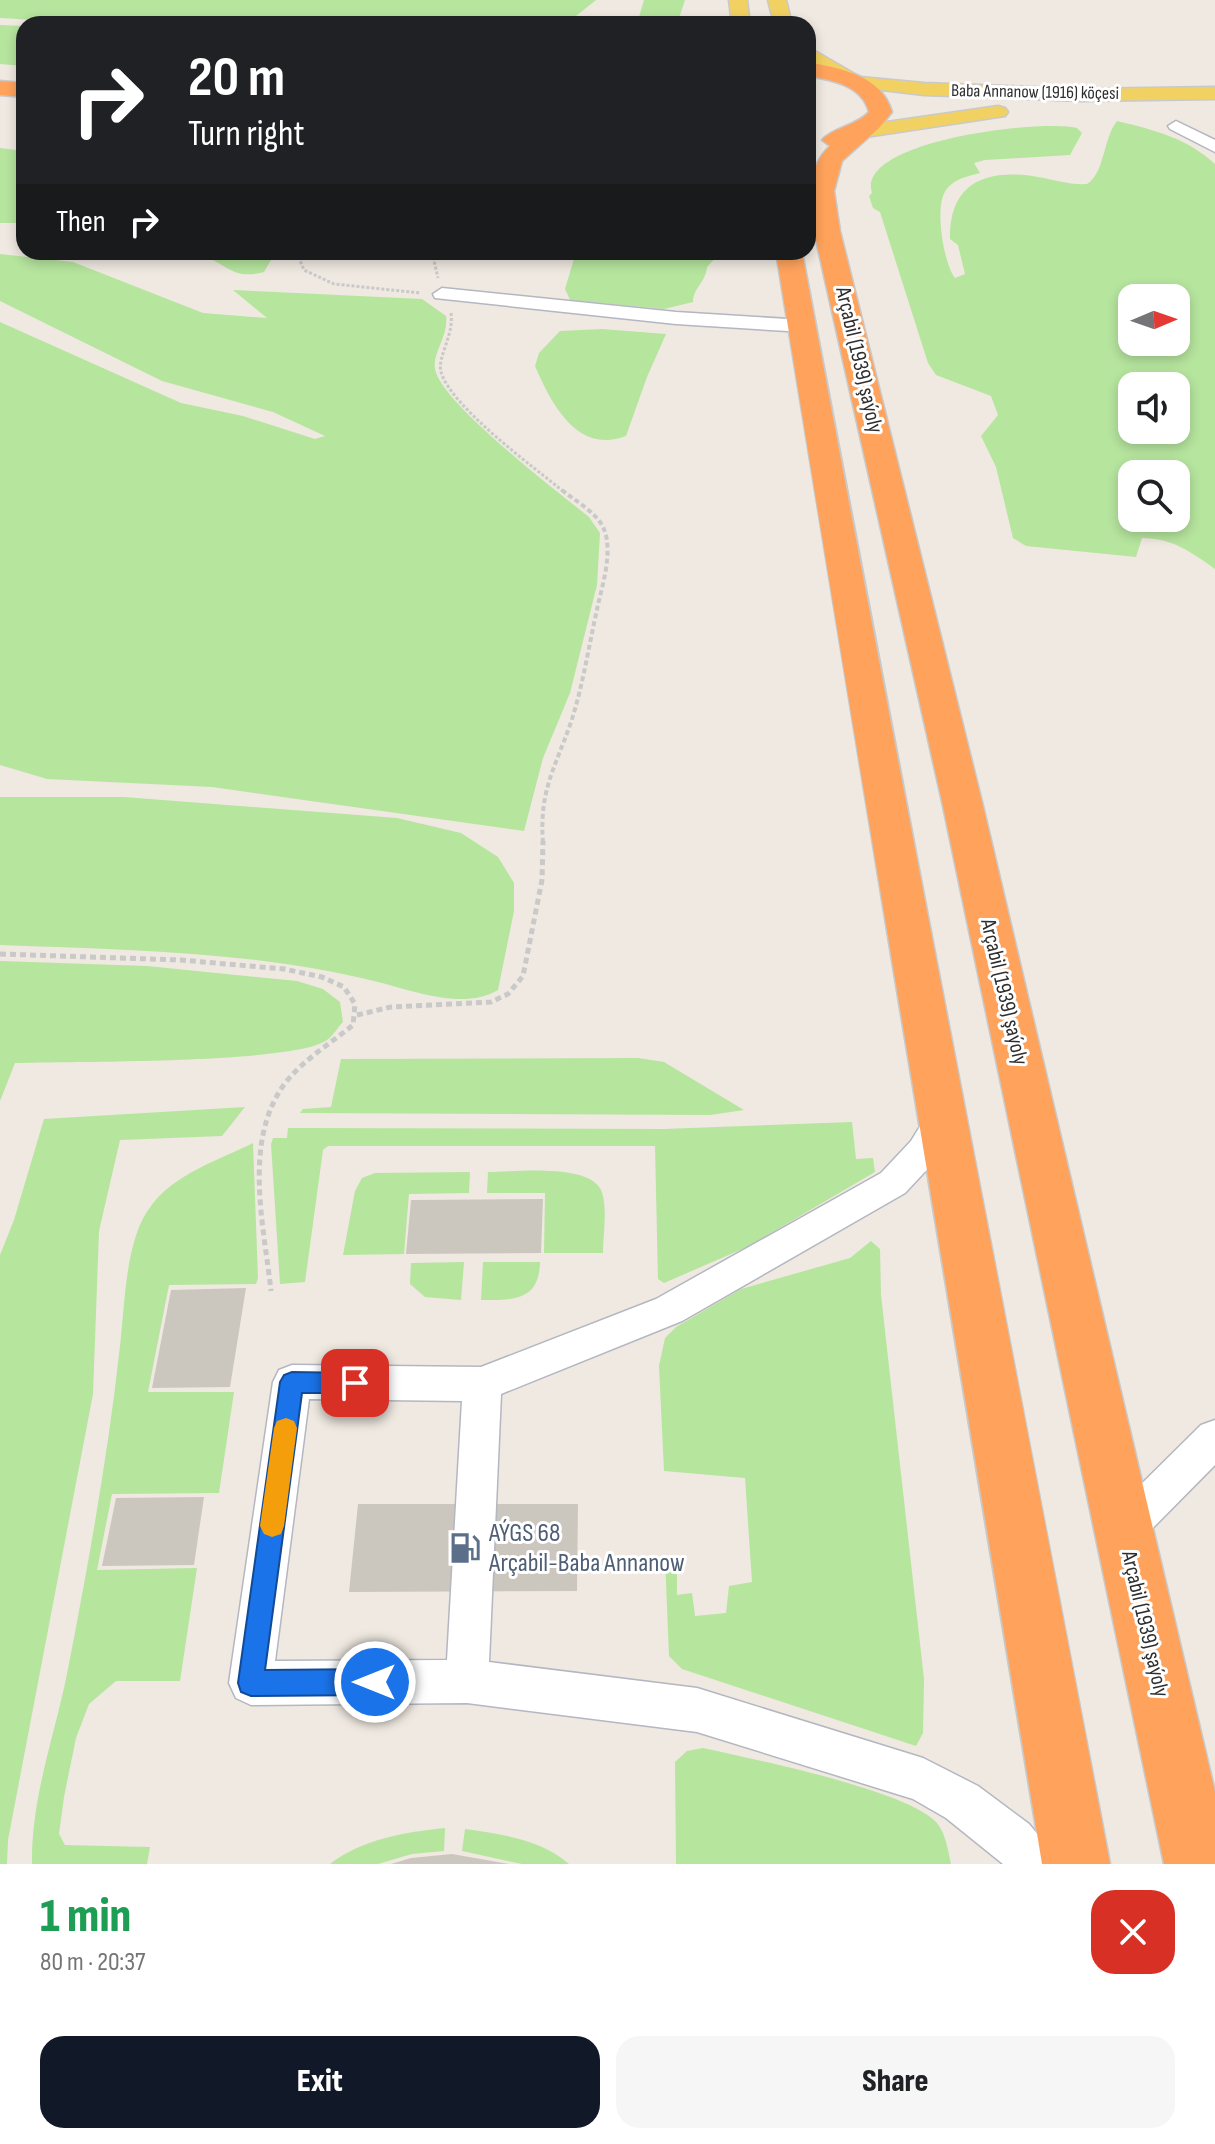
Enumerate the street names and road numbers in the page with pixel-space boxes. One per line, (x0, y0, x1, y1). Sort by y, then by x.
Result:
street label: Baba Annanow (1916) köçesi (951, 80, 1119, 104)
street label: Arçabil (1939) şaýoly (829, 283, 889, 436)
street label: Arçabil (1939) şaýoly (974, 915, 1034, 1068)
street label: Arçabil (1939) şaýoly (1115, 1547, 1175, 1700)

